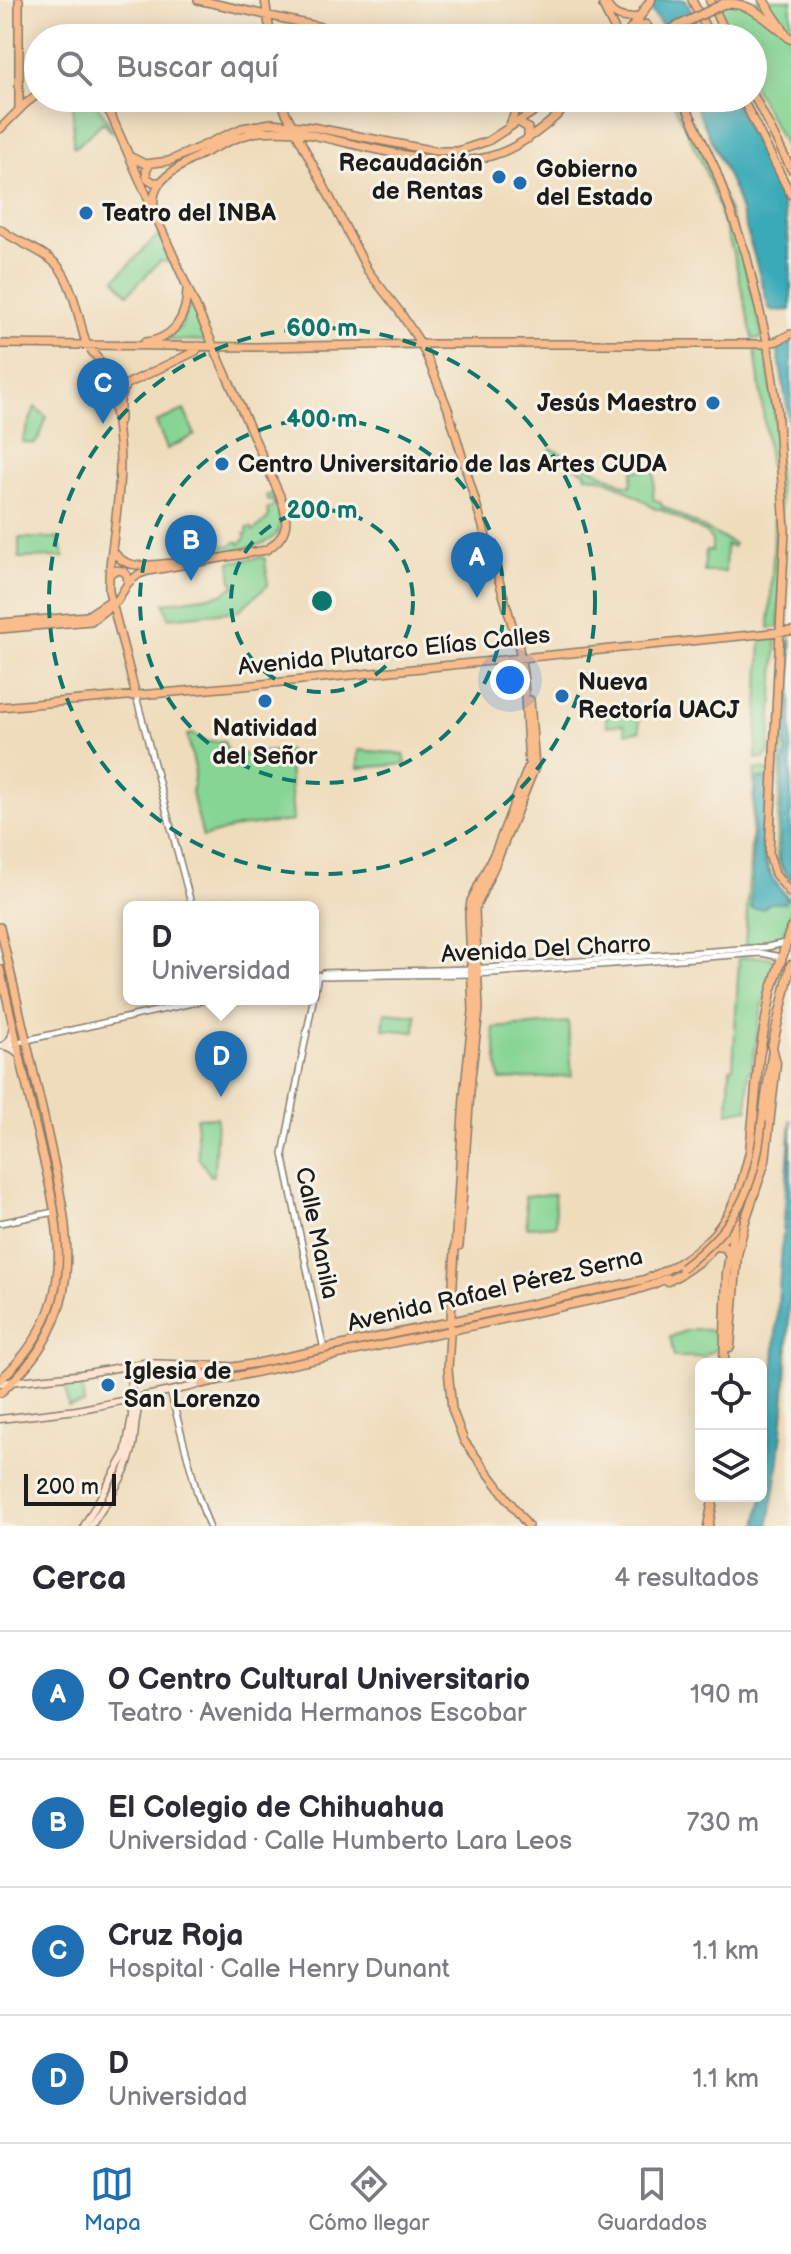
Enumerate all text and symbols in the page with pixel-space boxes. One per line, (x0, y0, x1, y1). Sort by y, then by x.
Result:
search box (24, 24, 767, 112)
icon: search (52, 46, 96, 90)
text: Buscar aquí (116, 50, 278, 86)
place label: Recaudación de Rentas (339, 149, 483, 206)
place label: Gobierno del Estado (536, 155, 653, 212)
marker: Recaudación de Rentas (490, 168, 508, 186)
marker: Gobierno del Estado (511, 174, 529, 192)
place label: Teatro del INBA (102, 199, 276, 228)
marker: Teatro del INBA (77, 204, 95, 222)
text: 600 m (286, 314, 358, 343)
pin: C (77, 358, 129, 424)
place label: Jesús Maestro (537, 389, 697, 418)
marker: Jesús Maestro (704, 394, 722, 412)
text: 400 m (287, 405, 358, 434)
place label: Centro Universitario de las Artes CUDA (238, 450, 667, 479)
marker: Centro Universitario de las Artes CUDA (213, 455, 231, 473)
text: 200 m (287, 496, 357, 525)
pin: B (165, 515, 217, 581)
pin: A (451, 532, 503, 598)
centre of rings (308, 587, 336, 615)
street label: Avenida Plutarco Elías Calles (236, 620, 552, 682)
your location (490, 660, 530, 700)
place label: Nueva Rectoría UACJ (578, 668, 740, 725)
marker: Nueva Rectoría UACJ (553, 687, 571, 705)
marker: Natividad del Señor (256, 692, 274, 710)
place label: Natividad del Señor (212, 714, 318, 771)
popup (123, 901, 319, 1005)
text: D (151, 920, 172, 956)
street label: Avenida Del Charro (440, 929, 652, 969)
text: Universidad (151, 956, 291, 987)
pin: D (195, 1031, 247, 1097)
street label: Calle Manila (289, 1164, 345, 1302)
street label: Avenida Rafael Pérez Serna (344, 1242, 646, 1338)
place label: Iglesia de San Lorenzo (124, 1357, 260, 1414)
map controls (695, 1358, 767, 1502)
button: locate (695, 1358, 767, 1430)
marker: Iglesia de San Lorenzo (99, 1376, 117, 1394)
button: layers (695, 1430, 767, 1502)
scale bar (24, 1470, 116, 1506)
text: 200 m (36, 1474, 99, 1501)
text: Cerca (32, 1558, 127, 1599)
text: 4 resultados (614, 1563, 759, 1594)
text: O Centro Cultural Universitario (108, 1662, 530, 1698)
text: A (50, 1680, 66, 1711)
text: 190 m (690, 1680, 759, 1711)
text: Teatro · Avenida Hermanos Escobar (108, 1698, 527, 1729)
text: El Colegio de Chihuahua (108, 1790, 444, 1826)
text: B (49, 1808, 67, 1839)
text: 730 m (686, 1808, 759, 1839)
text: Universidad · Calle Humberto Lara Leos (108, 1826, 572, 1857)
text: Cruz Roja (108, 1918, 243, 1954)
text: C (49, 1936, 67, 1967)
text: 1.1 km (693, 1936, 759, 1967)
text: Hospital · Calle Henry Dunant (108, 1954, 450, 1985)
text: D (108, 2046, 129, 2082)
text: D (49, 2064, 67, 2095)
text: 1.1 km (693, 2064, 759, 2095)
text: Universidad (108, 2082, 247, 2113)
tab: Mapa (84, 2162, 141, 2237)
tab: Cómo llegar (309, 2162, 429, 2237)
tab: Guardados (597, 2162, 707, 2237)

